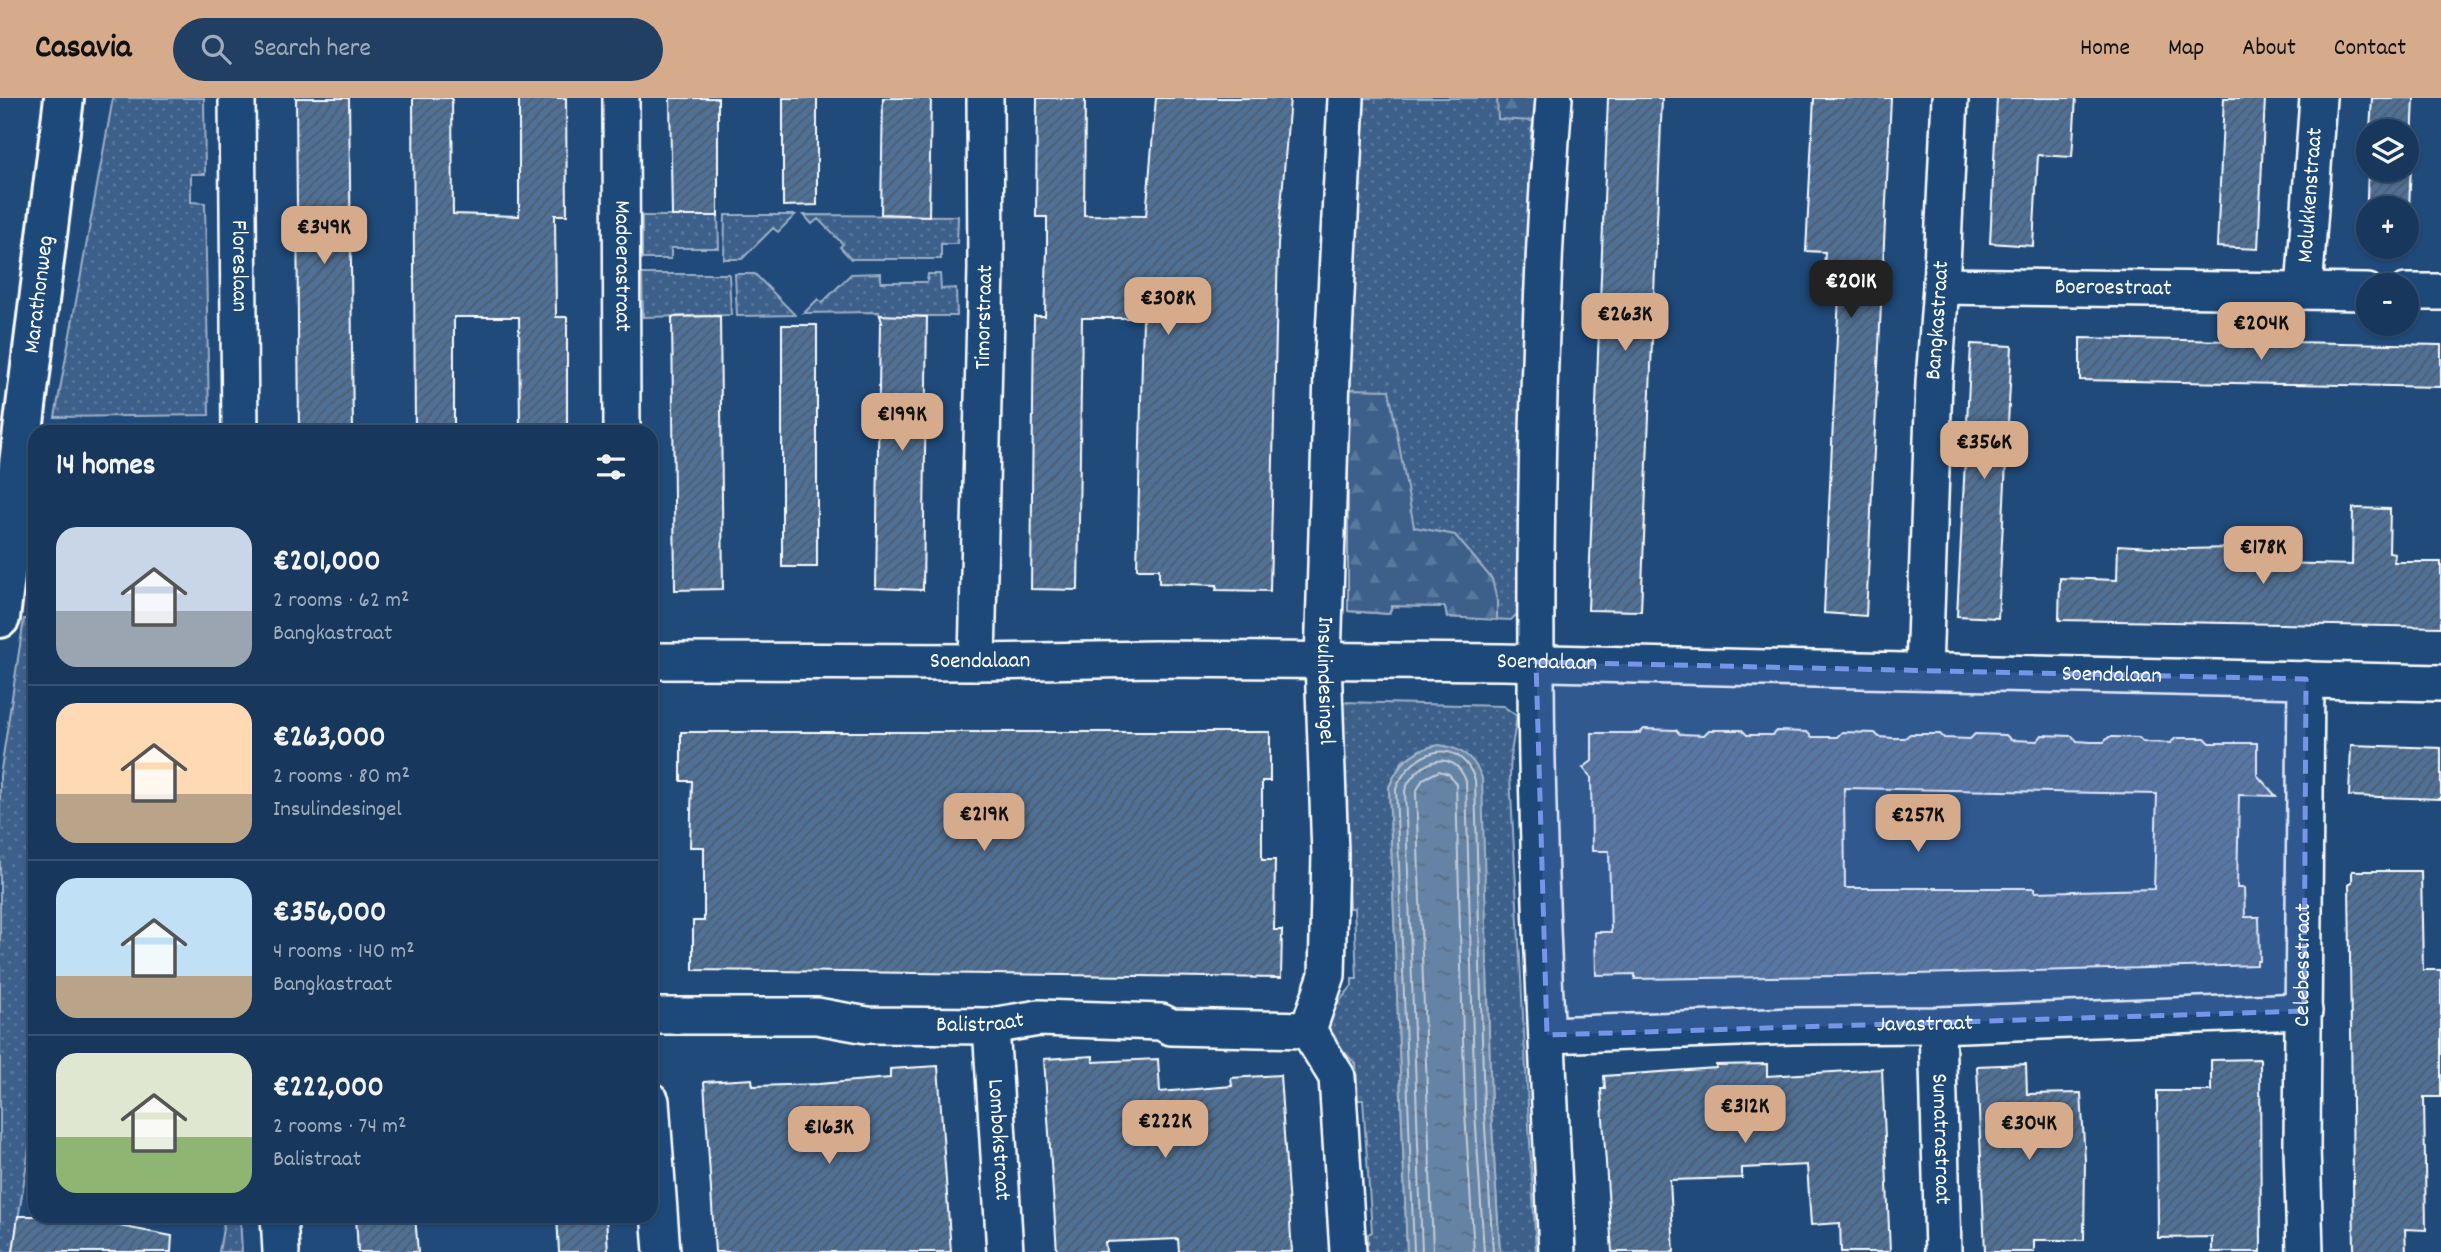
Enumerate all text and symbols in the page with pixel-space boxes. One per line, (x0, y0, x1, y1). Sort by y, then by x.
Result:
search box (173, 18, 663, 81)
text: Casavia (35, 26, 131, 73)
icon: search (197, 30, 235, 68)
text: Search here (253, 31, 371, 68)
text: Home (2080, 32, 2130, 66)
text: Map (2168, 32, 2204, 66)
text: About (2242, 32, 2296, 66)
text: Contact (2334, 32, 2406, 66)
map controls (2356, 119, 2419, 336)
button: layers (2356, 119, 2419, 182)
street label: Molukkenstraat (2290, 126, 2332, 264)
button: + (2356, 196, 2419, 259)
street label: Madoerastraat (605, 200, 638, 332)
pin: €349K (275, 206, 373, 266)
text: €349K (297, 212, 351, 245)
street label: Floreslaan (222, 220, 255, 312)
street label: Marathonweg (16, 234, 63, 355)
pin: €201K (1802, 260, 1900, 320)
street label: Bangkastraat (1918, 260, 1959, 381)
street label: Timorstraat (967, 264, 1003, 370)
text: €201K (1825, 266, 1877, 299)
street label: Boeroestraat (2054, 271, 2172, 306)
button: − (2356, 273, 2419, 336)
pin: €308K (1119, 278, 1217, 337)
text: €308K (1140, 283, 1196, 316)
pin: €263K (1576, 294, 1674, 353)
text: €263K (1598, 299, 1653, 332)
pin: €204K (2212, 302, 2310, 362)
text: €204K (2233, 308, 2289, 341)
pin: €199K (853, 394, 951, 453)
text: €199K (877, 399, 927, 432)
pin: €356K (1935, 422, 2033, 481)
text: €356K (1956, 427, 2012, 460)
text: 14 homes (56, 446, 155, 489)
icon: filters (592, 448, 630, 486)
pin: €178K (2214, 526, 2312, 586)
text: €178K (2240, 532, 2286, 565)
text: €201,000 (273, 542, 381, 585)
icon: home (112, 555, 196, 639)
text: 2 rooms · 62 m² (273, 585, 409, 618)
street label: Insulindesingel (1306, 616, 1343, 746)
text: Bangkastraat (273, 618, 392, 651)
street label: Soendalaan (930, 645, 1031, 679)
street label: Soendalaan (1497, 645, 1598, 681)
street label: Soendalaan (2061, 658, 2162, 693)
text: €263,000 (273, 718, 386, 761)
icon: home (112, 731, 196, 815)
text: 2 rooms · 80 m² (273, 761, 410, 794)
text: Insulindesingel (273, 794, 402, 827)
pin: €219K (935, 794, 1033, 853)
pin: €257K (1869, 794, 1967, 854)
text: €219K (959, 799, 1009, 832)
text: €257K (1892, 800, 1944, 833)
text: €356,000 (273, 893, 386, 936)
street label: Celebesstraat (2287, 903, 2321, 1027)
icon: home (112, 906, 196, 990)
text: 4 rooms · 140 m² (273, 936, 415, 969)
text: Bangkastraat (273, 969, 392, 1002)
street label: Balistraat (936, 1004, 1027, 1043)
street label: Javastraat (1877, 1007, 1974, 1042)
text: €222,000 (273, 1068, 384, 1111)
street label: Sumatrastraat (1922, 1073, 1958, 1205)
street label: Lombokstraat (978, 1078, 1018, 1202)
icon: home (112, 1081, 196, 1165)
pin: €312K (1696, 1086, 1794, 1145)
text: €312K (1721, 1091, 1769, 1124)
pin: €222K (1116, 1100, 1214, 1160)
pin: €304K (1980, 1102, 2078, 1162)
text: €222K (1138, 1106, 1192, 1139)
pin: €163K (780, 1107, 878, 1166)
text: €304K (2001, 1108, 2057, 1141)
text: 2 rooms · 74 m² (273, 1111, 406, 1144)
text: €163K (804, 1112, 854, 1145)
text: Balistraat (273, 1144, 361, 1177)

